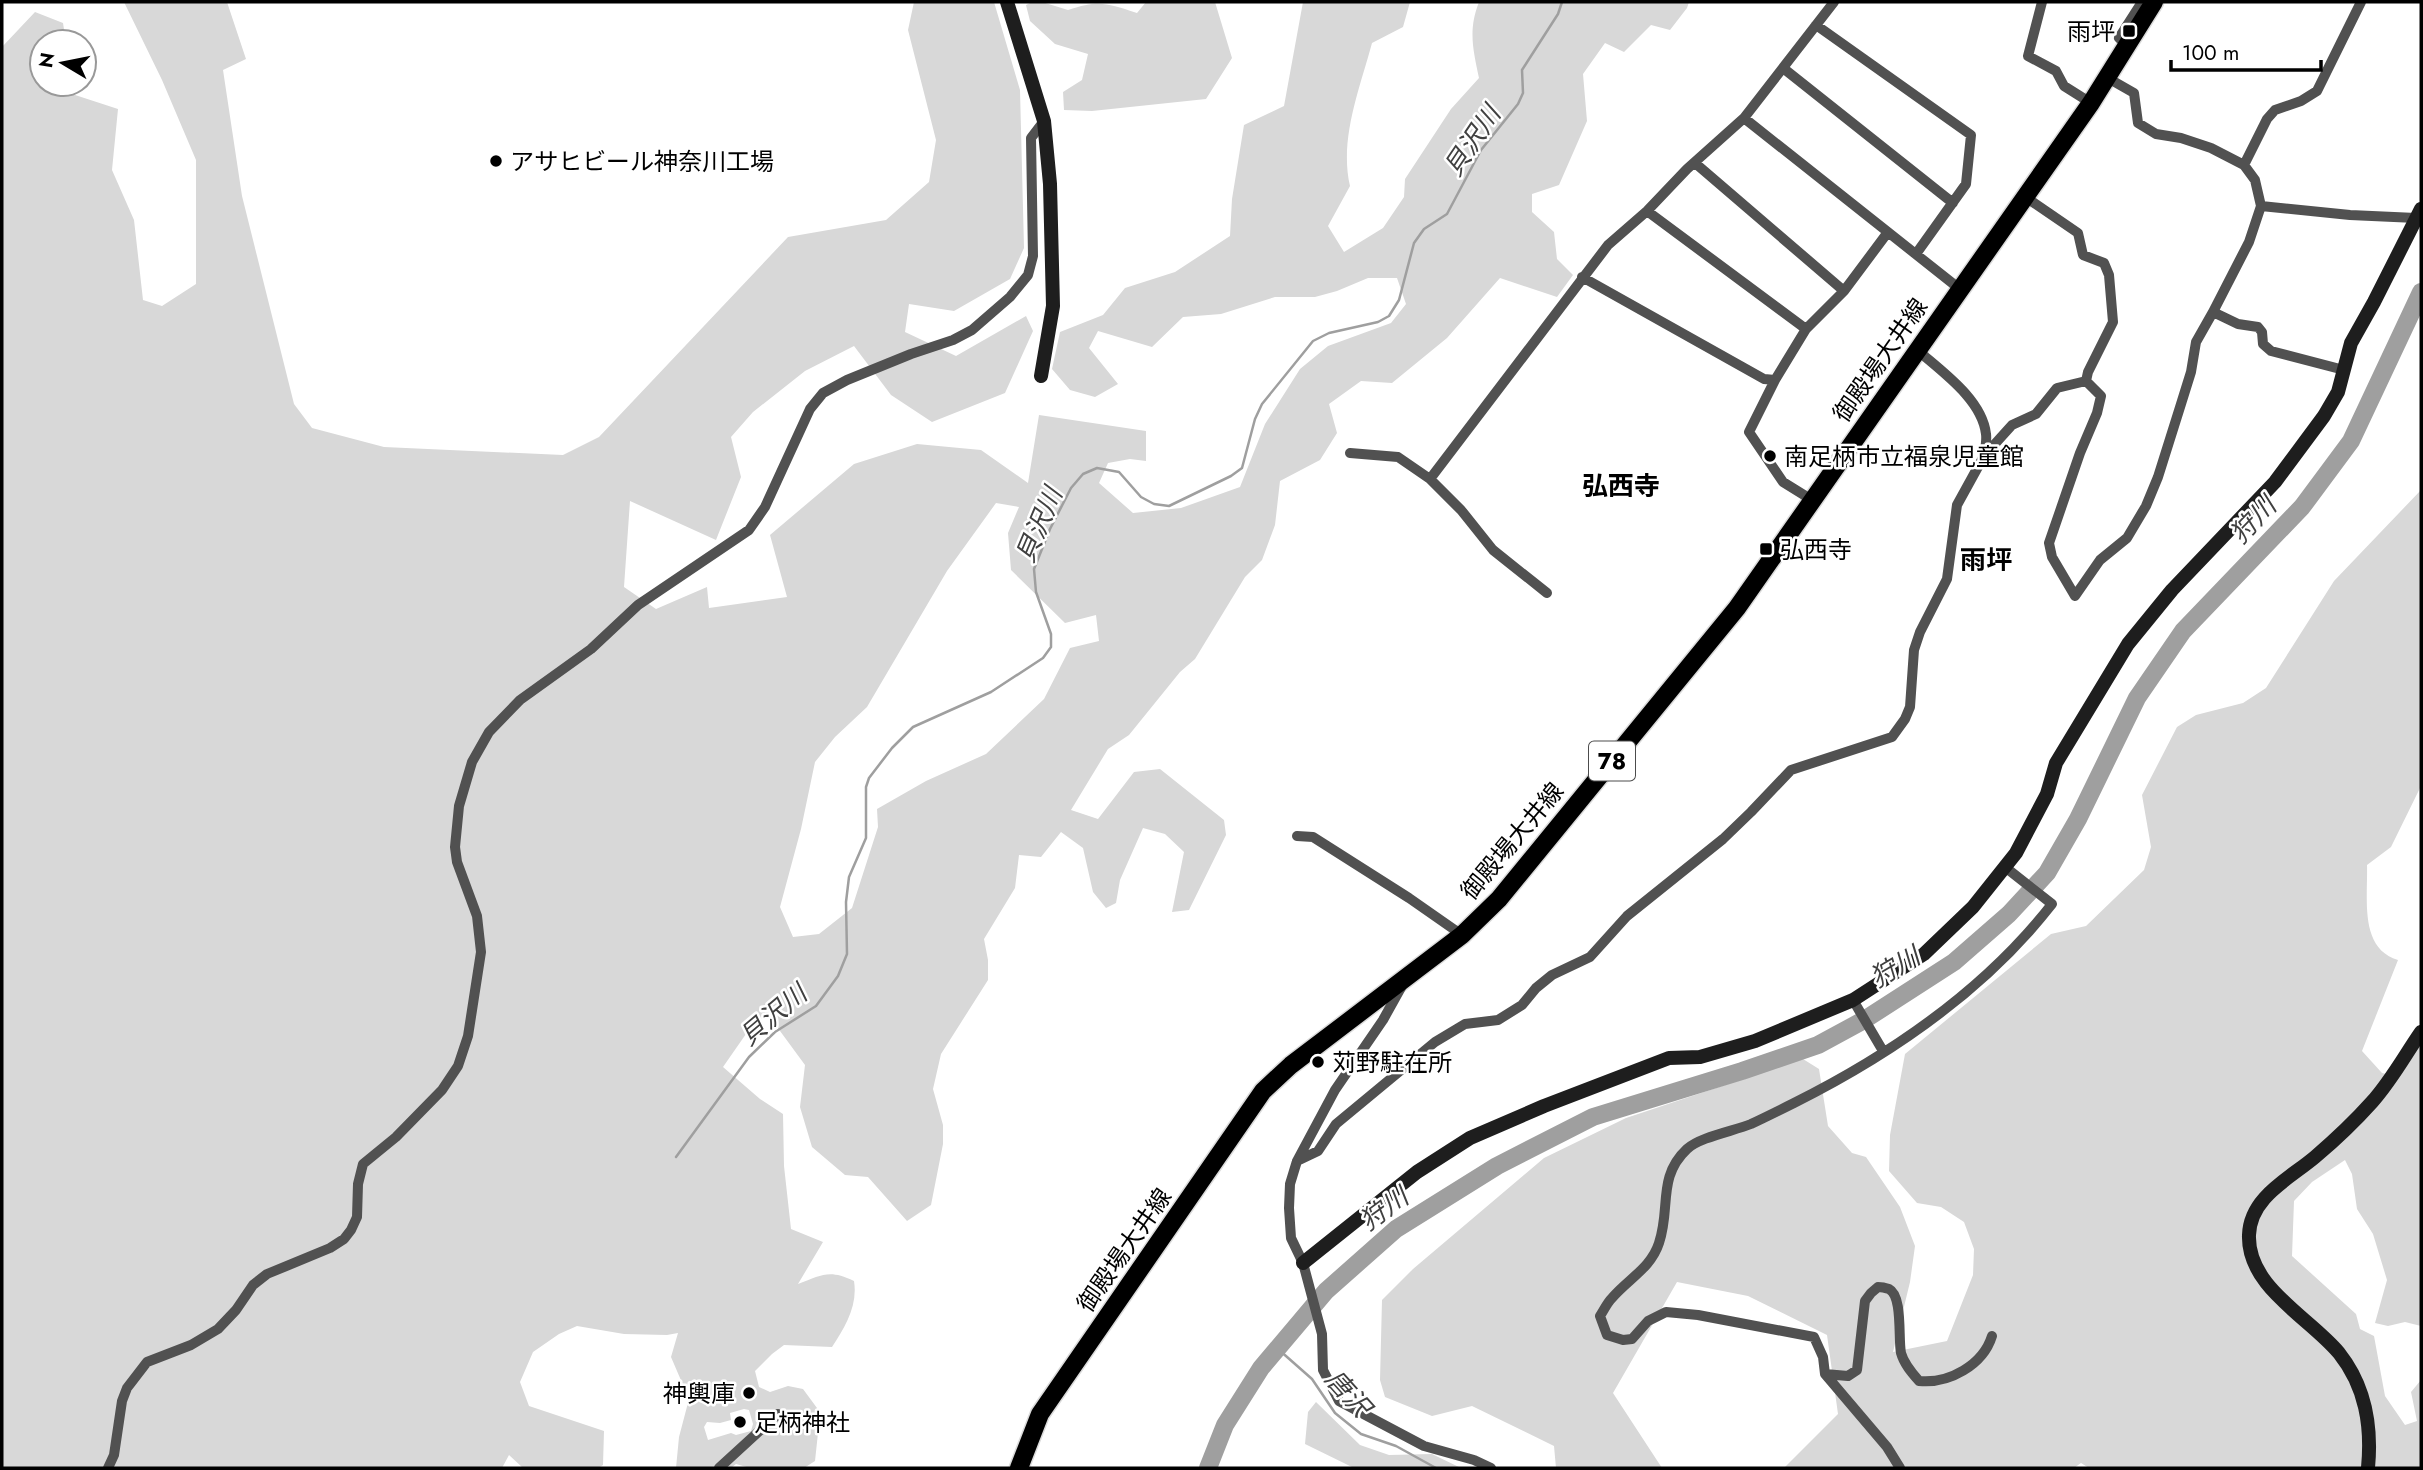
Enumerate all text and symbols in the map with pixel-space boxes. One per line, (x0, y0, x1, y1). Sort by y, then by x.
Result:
place label: 雨坪 (2067, 14, 2115, 49)
marker: 雨坪 (2121, 23, 2137, 39)
north arrow (28, 28, 98, 98)
scale bar (2171, 28, 2322, 72)
text: 100 m (2182, 38, 2239, 68)
text: N (32, 50, 61, 70)
water label: 貝沢川 (1434, 96, 1511, 184)
place label: アサヒビール神奈川工場 (510, 144, 774, 179)
marker: アサヒビール神奈川工場 (488, 153, 504, 169)
street label: 御殿場大井線 (1824, 291, 1936, 429)
place label: 南足柄市立福泉児童館 (1784, 439, 2024, 474)
marker: 南足柄市立福泉児童館 (1762, 448, 1778, 464)
district label: 弘西寺 (1582, 467, 1660, 505)
water label: 貝沢川 (1006, 479, 1073, 568)
water label: 狩川 (2221, 486, 2287, 552)
place label: 弘西寺 (1780, 532, 1852, 567)
marker: 弘西寺 (1758, 541, 1774, 557)
district label: 雨坪 (1960, 541, 2012, 579)
road number: 78 (1589, 741, 1635, 780)
street label: 御殿場大井線 (1452, 775, 1572, 907)
water label: 狩川 (1863, 936, 1930, 997)
water label: 貝沢川 (731, 973, 817, 1055)
place label: 苅野駐在所 (1332, 1045, 1452, 1080)
marker: 苅野駐在所 (1310, 1054, 1326, 1070)
water label: 狩川 (1352, 1177, 1419, 1240)
street label: 御殿場大井線 (1068, 1181, 1180, 1319)
water label: 唐沢 (1316, 1361, 1382, 1427)
place label: 神輿庫 (663, 1376, 735, 1411)
marker: 神輿庫 (741, 1385, 757, 1401)
place label: 足柄神社 (754, 1405, 850, 1440)
marker: 足柄神社 (732, 1414, 748, 1430)

